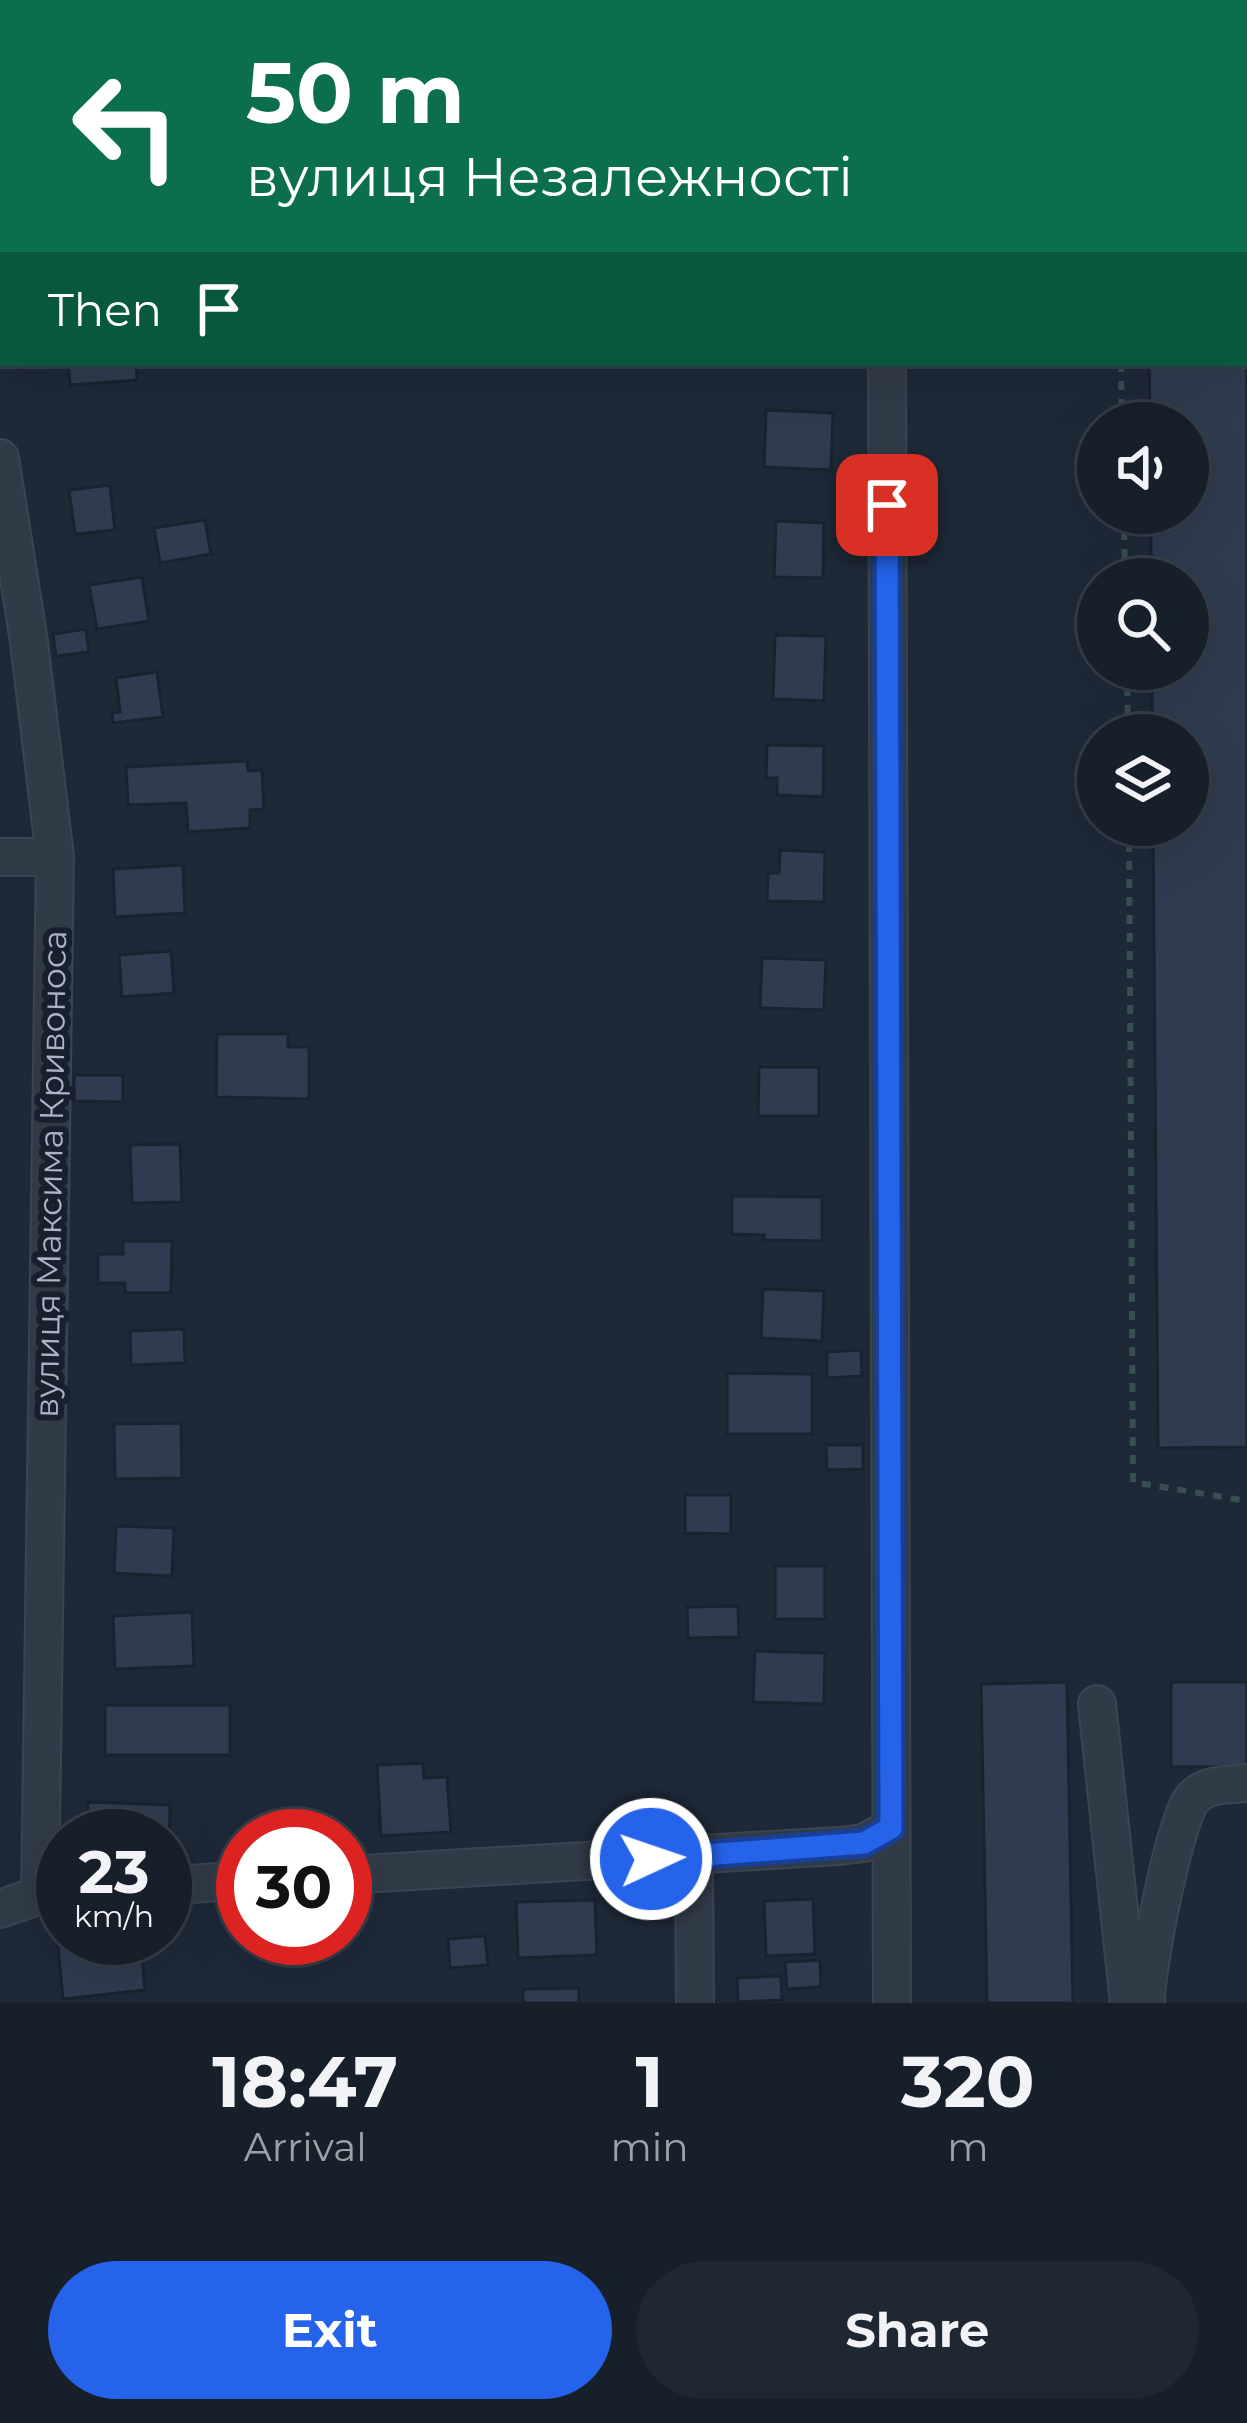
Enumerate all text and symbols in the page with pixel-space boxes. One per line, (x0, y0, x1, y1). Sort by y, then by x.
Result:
text: 50 m (246, 42, 465, 144)
icon: left (48, 48, 204, 204)
text: вулиця Незалежності (246, 144, 853, 210)
icon: arrive (186, 276, 252, 342)
text: Then (48, 282, 162, 337)
map controls (1077, 402, 1209, 846)
button: sound (1077, 402, 1209, 534)
pin (836, 454, 938, 556)
icon: arrive (854, 472, 920, 538)
button: search (1077, 558, 1209, 690)
button: layers (1077, 714, 1209, 846)
street label: вулиця Максима Кривоноса (26, 930, 74, 1418)
position arrow (588, 1796, 714, 1922)
speed limit sign: 30 (216, 1809, 372, 1965)
text: 23 (79, 1835, 149, 1908)
text: km/h (74, 1898, 154, 1935)
text: 18:47 (212, 2037, 398, 2125)
text: 1 (635, 2037, 664, 2125)
text: 320 (901, 2037, 1035, 2125)
text: Arrival (244, 2123, 367, 2171)
text: min (610, 2123, 689, 2171)
text: m (947, 2123, 989, 2171)
button: Exit (48, 2261, 612, 2399)
button: Share (636, 2261, 1199, 2399)

